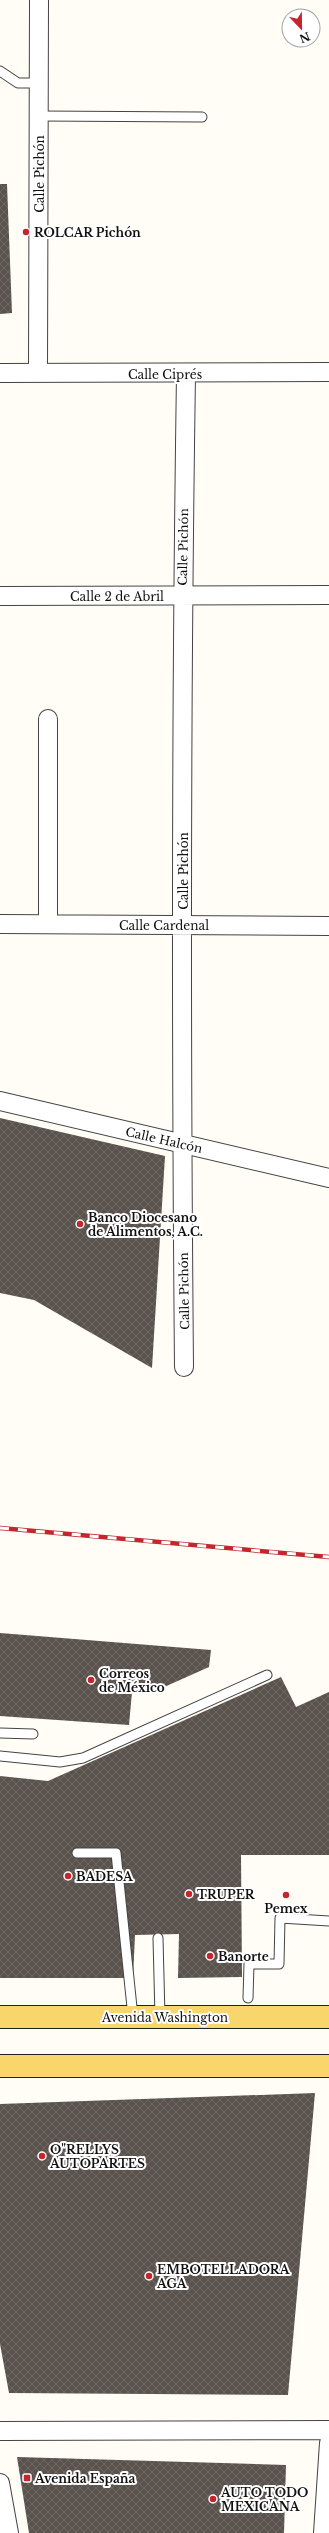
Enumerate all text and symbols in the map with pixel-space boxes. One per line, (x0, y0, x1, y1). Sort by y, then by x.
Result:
north arrow (281, 8, 321, 48)
text: N (297, 29, 312, 46)
street label: Calle Pichón (32, 135, 47, 213)
place label: ROLCAR Pichón (34, 225, 141, 240)
marker: ROLCAR Pichón (21, 227, 31, 237)
street label: Calle Ciprés (128, 367, 202, 382)
street label: Calle Pichón (175, 508, 191, 586)
street label: Calle 2 de Abril (70, 589, 164, 604)
street label: Calle Pichón (176, 832, 191, 910)
street label: Calle Cardenal (119, 918, 209, 933)
street label: Calle Halcón (124, 1124, 204, 1156)
place label: Banco Diocesano de Alimentos, A.C. (88, 1210, 203, 1239)
marker: Banco Diocesano de Alimentos, A.C. (75, 1219, 85, 1229)
street label: Calle Pichón (176, 1252, 192, 1330)
place label: Correos de México (99, 1666, 165, 1695)
marker: Correos de México (86, 1675, 96, 1685)
place label: BADESA (76, 1869, 134, 1884)
marker: BADESA (63, 1871, 73, 1881)
place label: TRUPER (197, 1887, 256, 1902)
marker: TRUPER (184, 1889, 194, 1899)
marker: Pemex (281, 1890, 291, 1900)
place label: Pemex (264, 1901, 308, 1916)
place label: Banorte (218, 1949, 269, 1964)
marker: Banorte (205, 1951, 215, 1961)
street label: Avenida Washington (101, 2010, 228, 2025)
place label: O"RELLYS AUTOPARTES (49, 2142, 145, 2171)
marker: O"RELLYS AUTOPARTES (37, 2151, 47, 2161)
place label: EMBOTELLADORA AGA (156, 2262, 291, 2291)
marker: EMBOTELLADORA AGA (144, 2271, 154, 2281)
place label: Avenida España (34, 2471, 135, 2486)
marker: Avenida España (22, 2473, 32, 2483)
place label: AUTO TODO MEXICANA (220, 2485, 308, 2514)
marker: AUTO TODO MEXICANA (208, 2494, 218, 2504)

